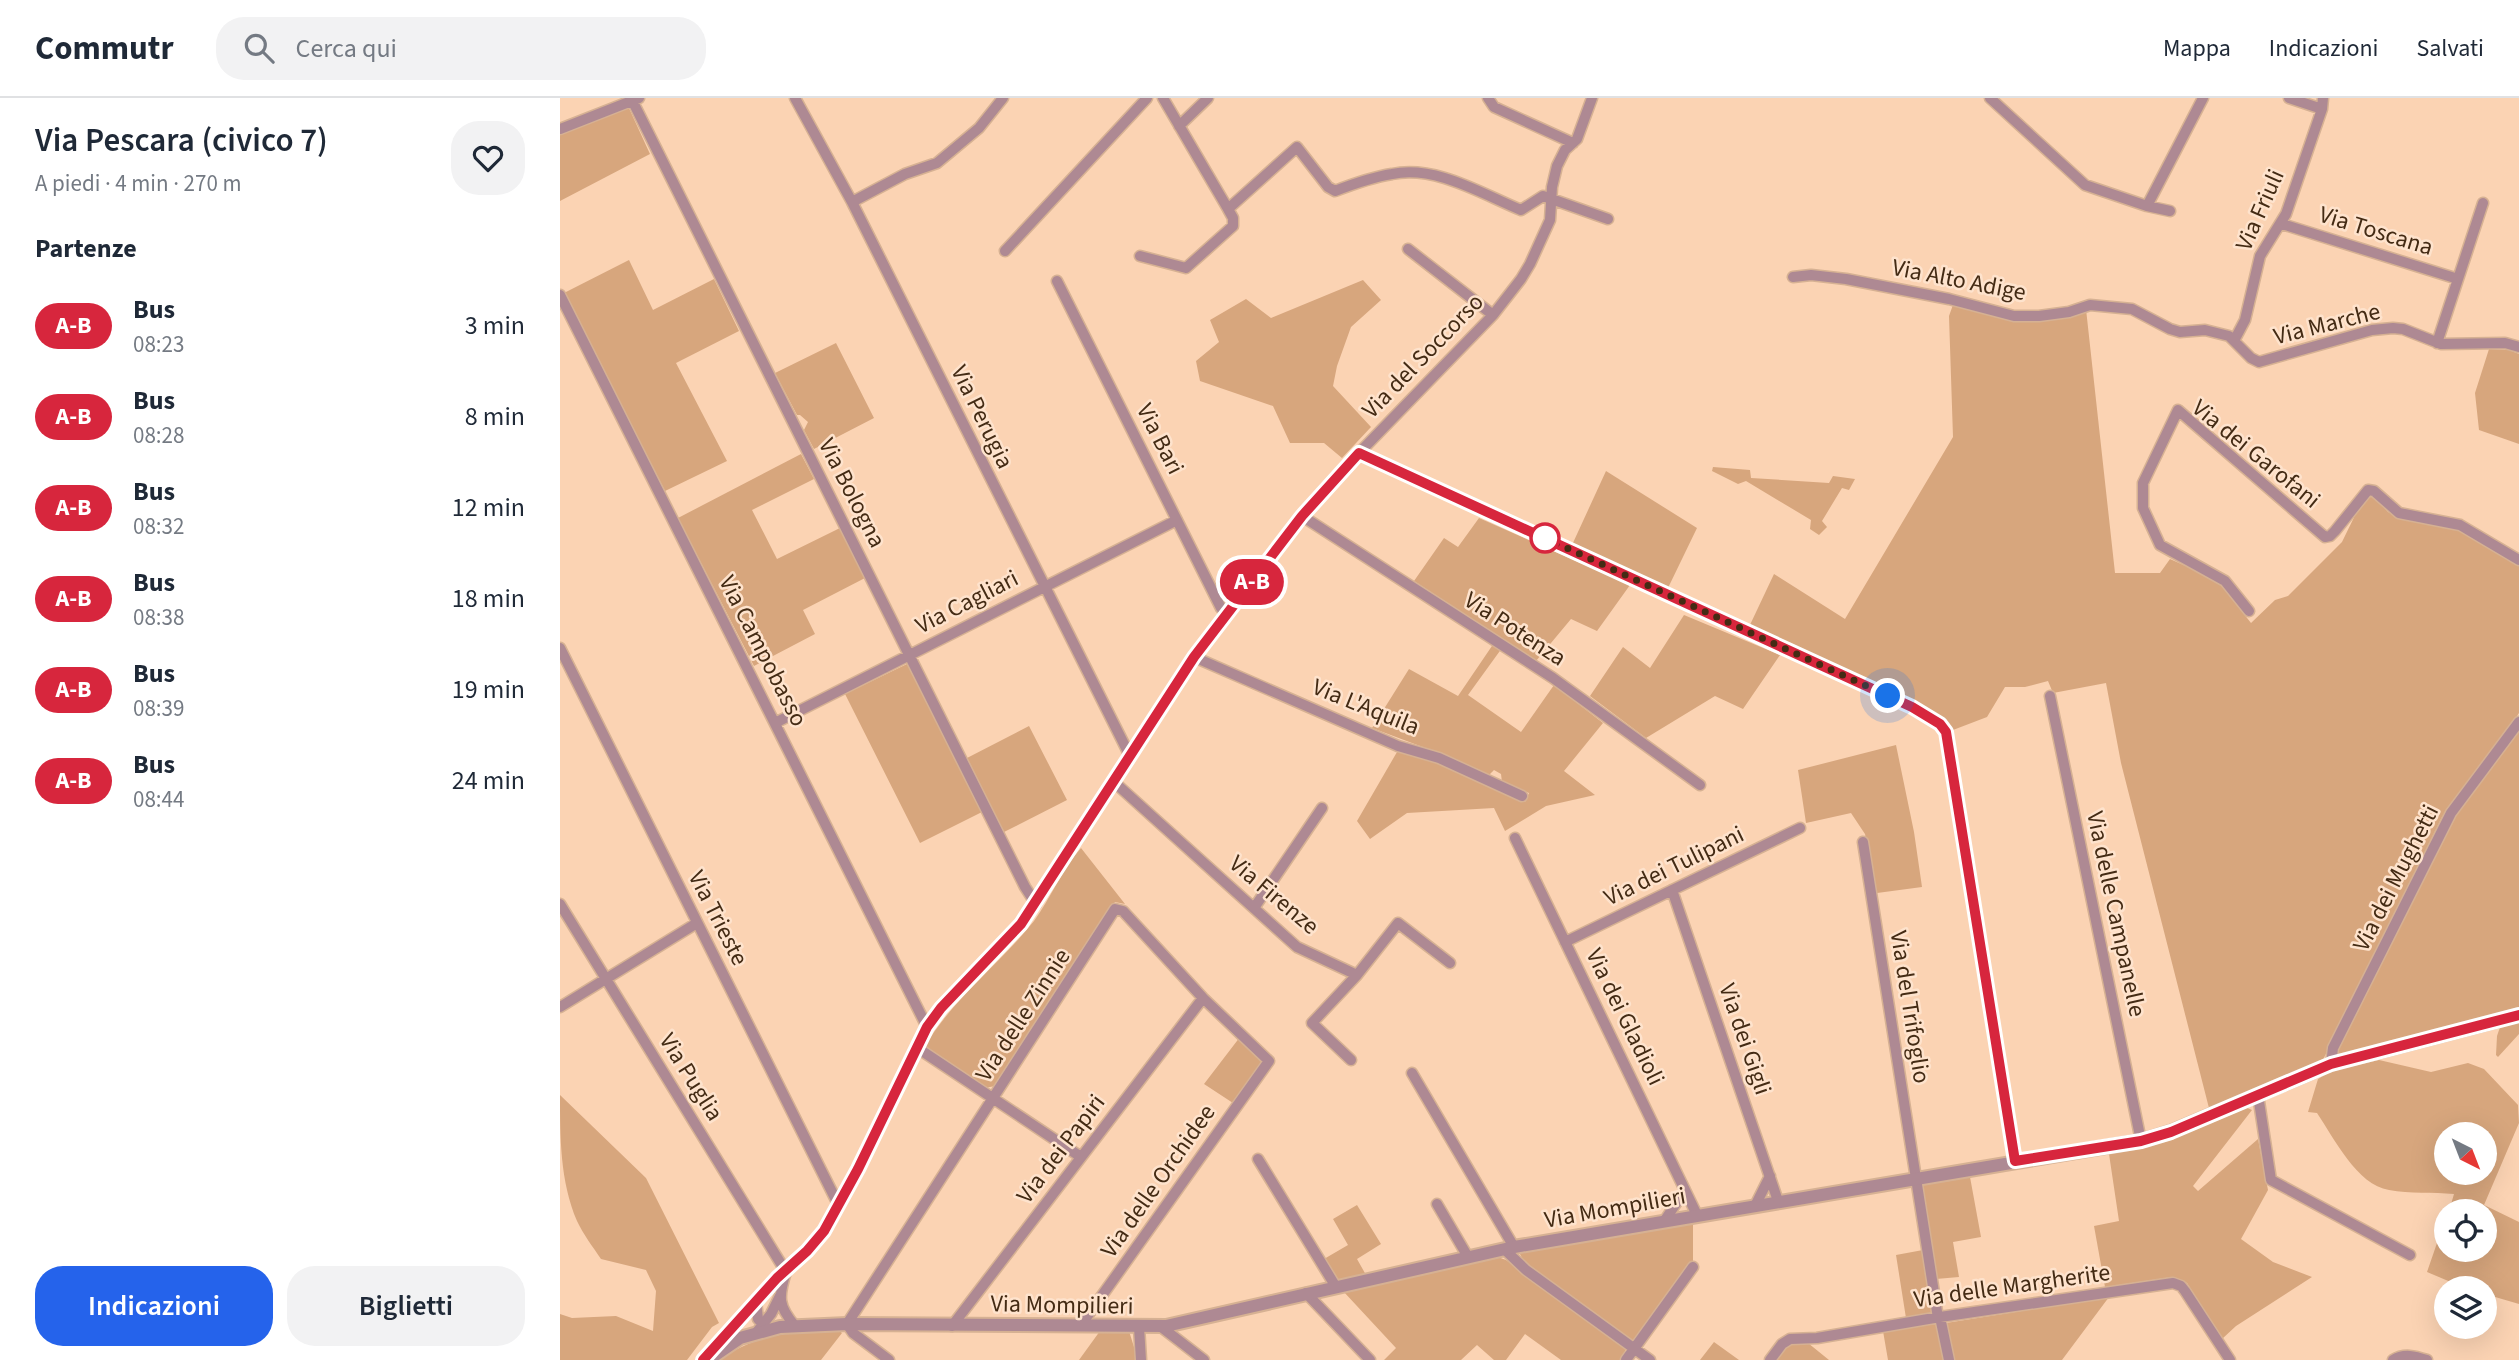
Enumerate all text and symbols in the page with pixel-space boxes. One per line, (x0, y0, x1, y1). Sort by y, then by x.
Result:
search box (216, 17, 706, 80)
text: Commutr (35, 25, 174, 72)
icon: search (240, 29, 278, 67)
text: Cerca qui (296, 30, 397, 67)
text: Mappa (2163, 31, 2231, 66)
text: Indicazioni (2269, 31, 2378, 66)
text: Salvati (2416, 31, 2484, 66)
text: Via Pescara (civico 7) (35, 117, 328, 164)
button: heart (451, 121, 525, 195)
street label: Via Friuli (2227, 164, 2293, 256)
text: A piedi · 4 min · 270 m (35, 167, 242, 200)
street label: Via Toscana (2315, 197, 2437, 265)
text: Partenze (35, 230, 137, 267)
street label: Via Alto Adige (1889, 250, 2029, 310)
street label: Via del Soccorso (1354, 285, 1492, 427)
text: Bus (133, 291, 175, 328)
street label: Via Marche (2270, 294, 2384, 354)
text: 3 min (465, 307, 525, 344)
text: A-B (55, 308, 92, 343)
text: 08:23 (133, 328, 184, 361)
street label: Via Perugia (942, 359, 1022, 475)
text: Bus (133, 382, 175, 419)
street label: Via dei Garofani (2184, 391, 2328, 517)
street label: Via Bari (1127, 397, 1193, 481)
text: 8 min (465, 398, 525, 435)
text: A-B (55, 399, 92, 434)
text: 08:28 (133, 419, 184, 452)
street label: Via Bologna (809, 432, 895, 554)
text: Bus (133, 473, 175, 510)
text: 12 min (452, 489, 525, 526)
text: A-B (55, 490, 92, 525)
text: 08:32 (133, 510, 184, 543)
unlabelled marker (1530, 523, 1560, 553)
line badge: A-B (1212, 559, 1292, 605)
street label: Via Cagliari (909, 561, 1025, 643)
text: Bus (133, 564, 175, 601)
text: A-B (1234, 564, 1270, 599)
street label: Via Campobasso (710, 569, 816, 733)
text: 18 min (452, 580, 525, 617)
text: A-B (55, 581, 92, 616)
street label: Via Potenza (1457, 583, 1573, 675)
text: 08:38 (133, 601, 184, 634)
text: Bus (133, 655, 175, 692)
street label: Via L'Aquila (1307, 670, 1425, 744)
text: 19 min (452, 671, 525, 708)
text: A-B (55, 672, 92, 707)
your location (1870, 678, 1905, 713)
text: 08:39 (133, 692, 184, 725)
text: Bus (133, 746, 175, 783)
text: 24 min (452, 762, 525, 799)
text: A-B (55, 763, 92, 798)
text: 08:44 (133, 783, 184, 816)
street label: Via dei Mughetti (2344, 799, 2448, 957)
street label: Via delle Campanelle (2077, 808, 2155, 1020)
street label: Via dei Tulipani (1598, 817, 1750, 915)
street label: Via Firenze (1221, 847, 1327, 943)
street label: Via Trieste (679, 864, 757, 972)
street label: Via del Trifoglio (1881, 928, 1939, 1086)
street label: Via delle Zinnie (967, 942, 1079, 1088)
street label: Via dei Gladioli (1577, 943, 1673, 1091)
street label: Via dei Gigli (1710, 978, 1780, 1100)
street label: Via Puglia (650, 1026, 732, 1128)
street label: Via dei Papiri (1008, 1087, 1114, 1211)
street label: Via delle Orchidee (1092, 1097, 1224, 1265)
north arrow (2434, 1122, 2497, 1185)
map controls (2434, 1122, 2497, 1339)
street label: Via Mompilieri (1542, 1178, 1688, 1238)
button: locate (2434, 1199, 2497, 1262)
street label: Via delle Margherite (1912, 1255, 2112, 1317)
button: Indicazioni (35, 1266, 273, 1346)
button: Biglietti (287, 1266, 525, 1346)
button: layers (2434, 1276, 2497, 1339)
street label: Via Mompilieri (990, 1286, 1134, 1324)

